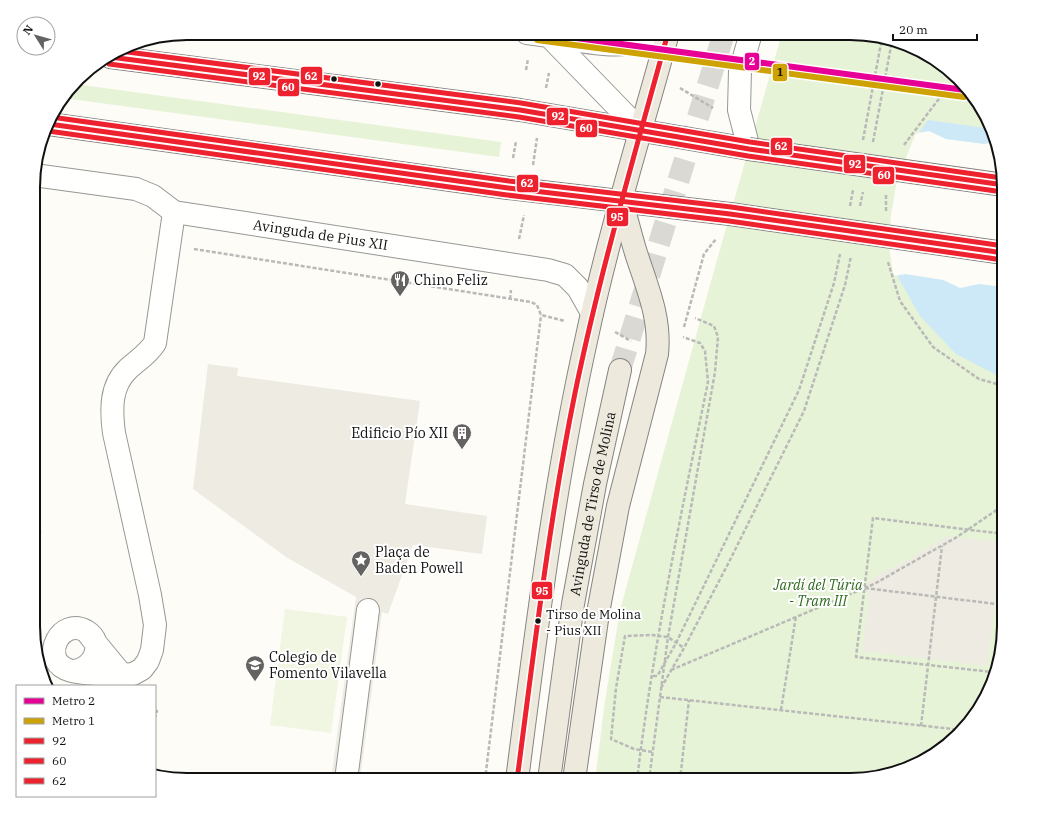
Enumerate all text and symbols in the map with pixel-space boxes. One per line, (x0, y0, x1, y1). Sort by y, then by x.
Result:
north arrow (16, 16, 56, 56)
scale bar (893, 16, 977, 42)
text: N (20, 22, 36, 38)
text: 20 m (899, 22, 928, 37)
line badge: 2 (744, 52, 760, 71)
text: 2 (749, 54, 755, 68)
line badge: 1 (772, 63, 788, 82)
text: 1 (777, 65, 784, 79)
line badge: 62 (300, 66, 323, 85)
line badge: 92 (248, 67, 271, 86)
text: 92 (252, 69, 266, 83)
text: 62 (304, 69, 318, 83)
unlabelled marker (329, 74, 339, 84)
line badge: 60 (277, 78, 300, 97)
unlabelled marker (373, 79, 383, 89)
text: 60 (281, 80, 295, 94)
line badge: 92 (546, 107, 569, 126)
text: 92 (551, 109, 565, 123)
line badge: 60 (575, 119, 598, 138)
text: 60 (579, 121, 593, 135)
line badge: 62 (770, 137, 793, 156)
text: 62 (774, 139, 788, 153)
line badge: 92 (843, 154, 866, 174)
text: 92 (848, 157, 862, 171)
line badge: 60 (872, 166, 895, 185)
text: 60 (877, 168, 891, 182)
line badge: 62 (516, 174, 539, 193)
text: 62 (520, 176, 534, 190)
line badge: 95 (606, 207, 629, 227)
text: 95 (610, 210, 624, 224)
street label: Avinguda de Pius XII (252, 215, 389, 254)
restaurant icon: Chino Feliz (389, 269, 411, 297)
place label: Chino Feliz (414, 271, 488, 289)
street label: Avinguda de Tirso de Molina (566, 409, 620, 597)
building icon: Edificio Pío XII (451, 422, 473, 450)
place label: Edificio Pío XII (351, 424, 448, 442)
place label: Plaça de Baden Powell (375, 543, 463, 577)
place icon: Plaça de Baden Powell (350, 549, 372, 577)
park label: Jardí del Túria - Tram III (772, 576, 863, 610)
line badge: 95 (531, 581, 553, 600)
text: 95 (535, 584, 549, 598)
place label: Tirso de Molina - Pius XII (546, 606, 641, 639)
marker: Tirso de Molina - Pius XII (533, 616, 543, 626)
place label: Colegio de Fomento Vilavella (269, 648, 387, 682)
school or university icon: Colegio de Fomento Vilavella (244, 654, 266, 682)
legend (16, 685, 156, 797)
text: Metro 2 (52, 693, 95, 708)
text: Metro 1 (52, 713, 95, 728)
text: 92 (52, 733, 66, 748)
text: 60 (52, 753, 66, 768)
text: 62 (52, 773, 66, 788)

